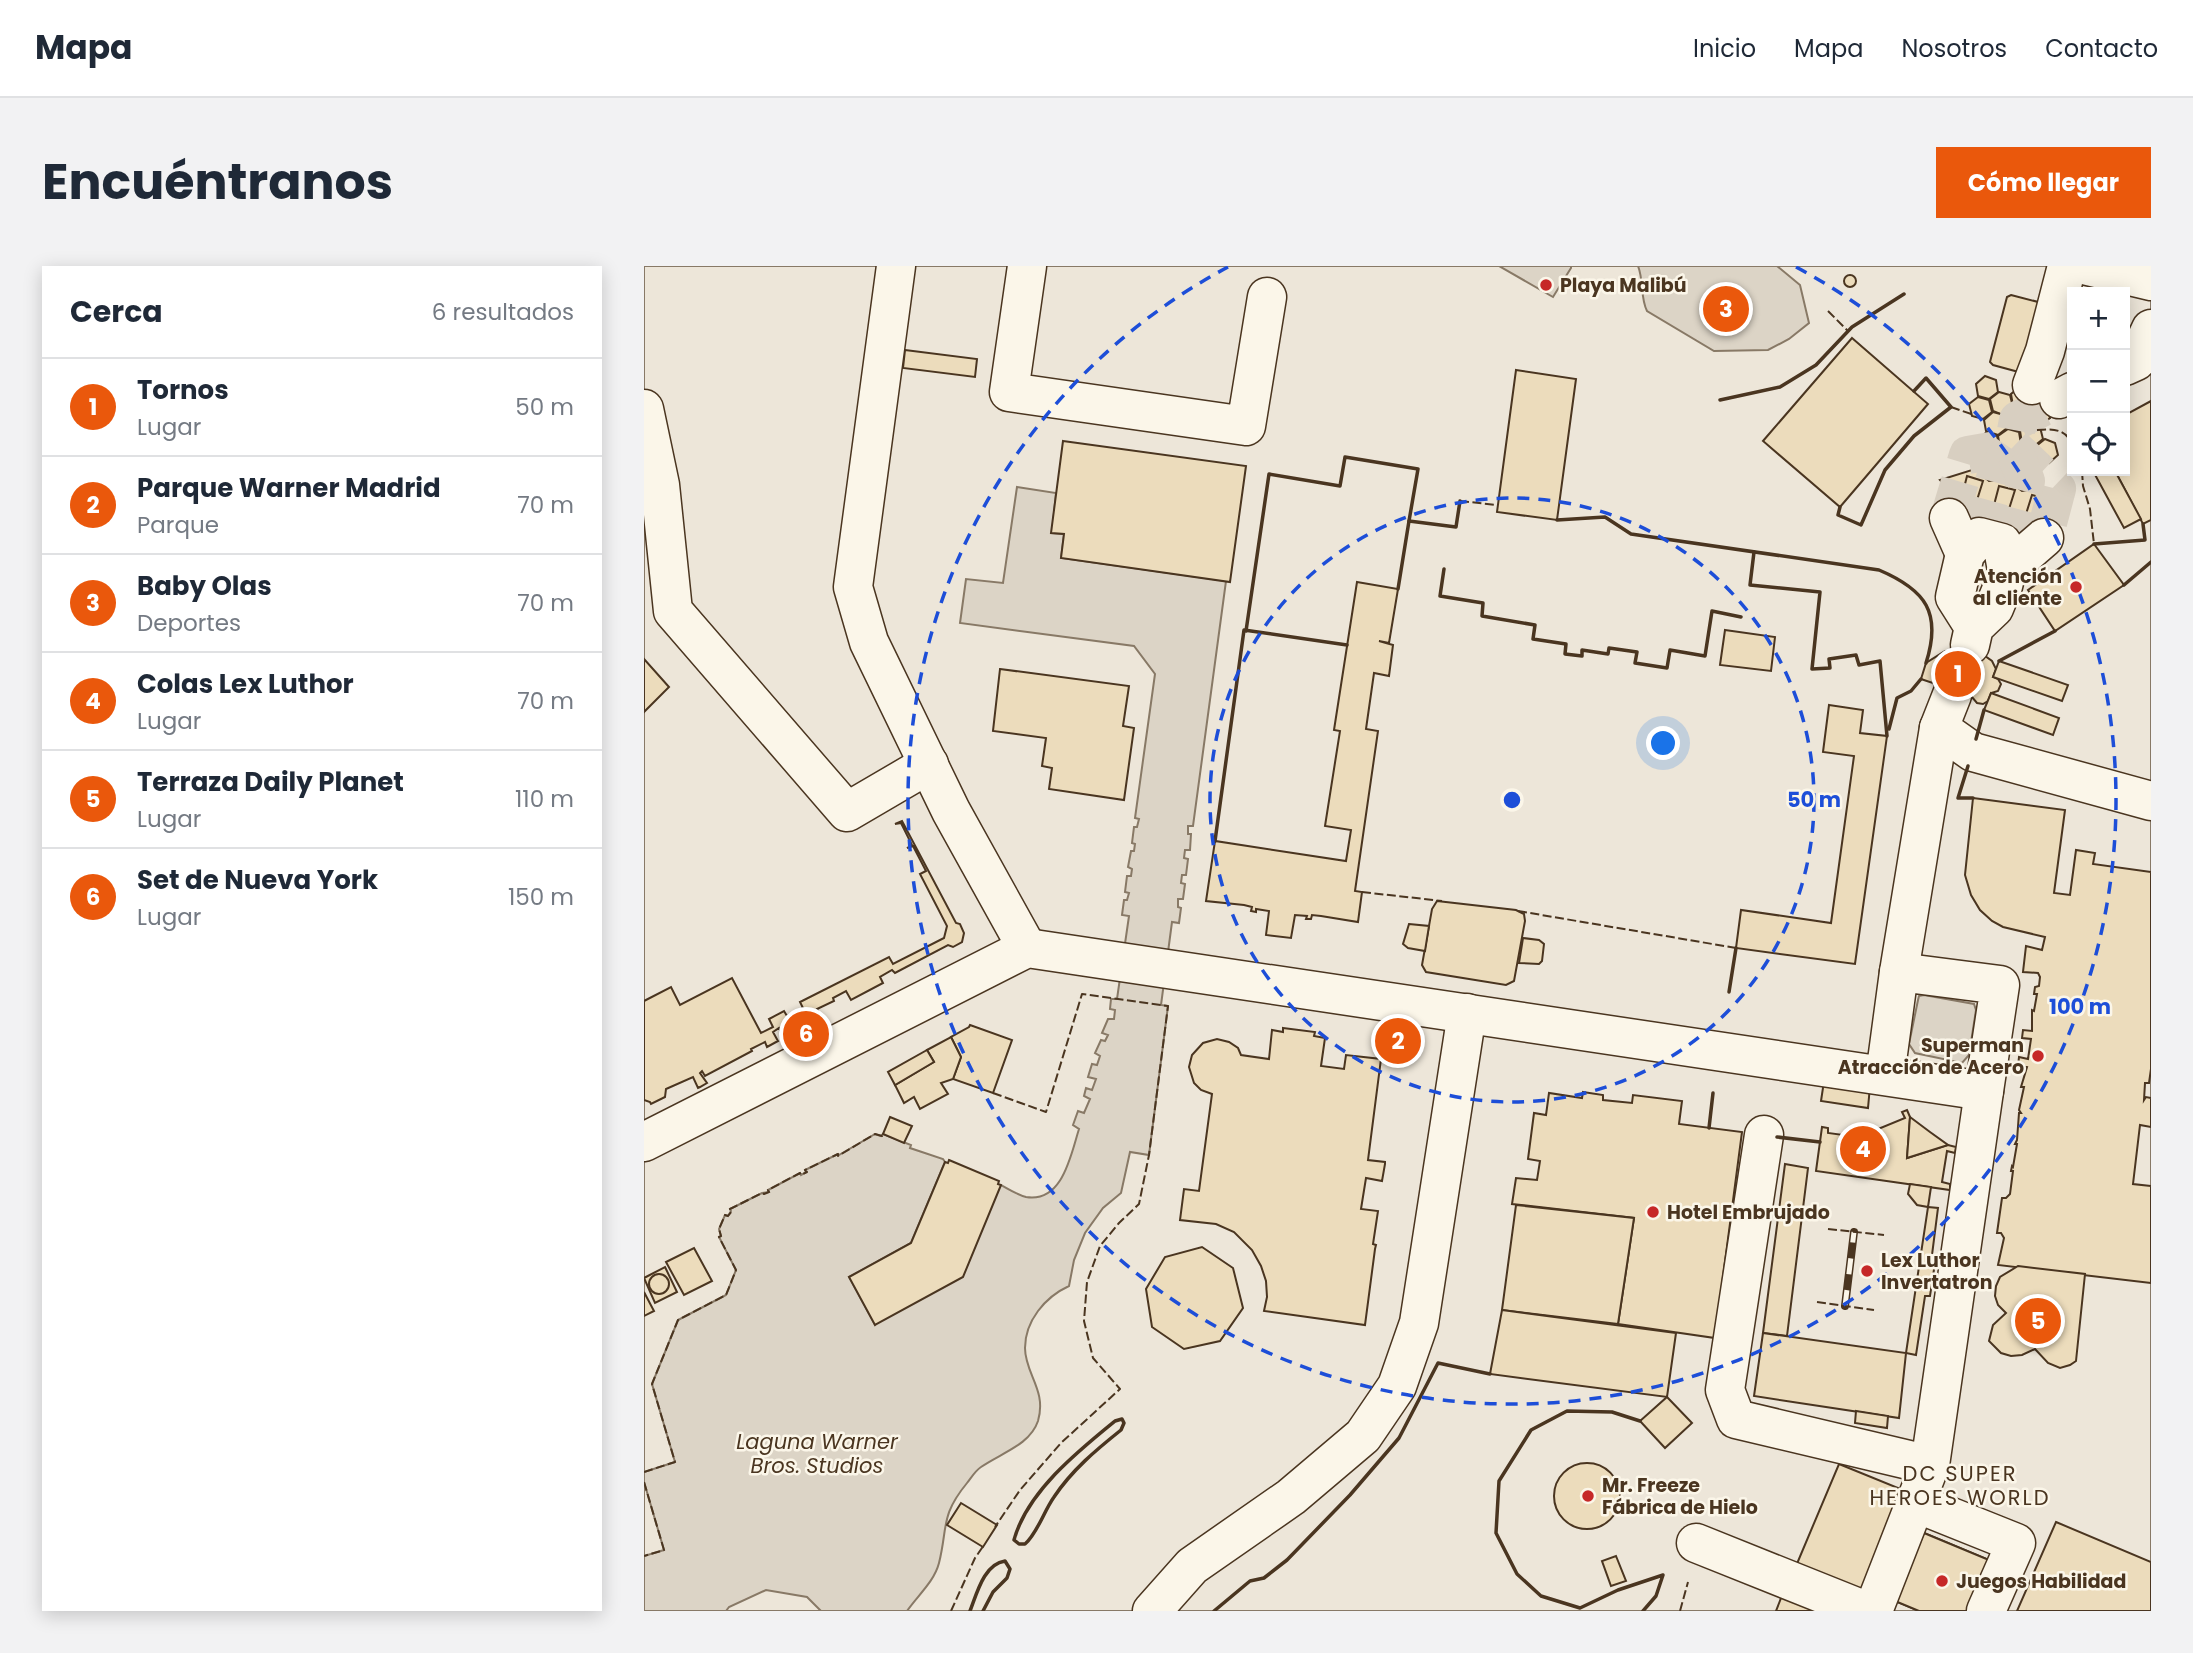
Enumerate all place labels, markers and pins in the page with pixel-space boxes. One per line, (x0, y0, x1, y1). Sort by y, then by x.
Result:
place label: Playa Malibú (1560, 272, 1687, 299)
marker: Playa Malibú (1538, 277, 1554, 293)
pin: 3 (1703, 283, 1749, 335)
place label: Atención al cliente (1973, 563, 2062, 612)
marker: Atención al cliente (2068, 579, 2084, 595)
pin: 1 (1935, 648, 1981, 700)
centre of rings (1500, 788, 1524, 812)
pin: 6 (783, 1008, 829, 1060)
pin: 2 (1375, 1015, 1421, 1067)
place label: Superman Atracción de Acero (1838, 1032, 2024, 1081)
marker: Superman Atracción de Acero (2030, 1048, 2046, 1064)
pin: 4 (1840, 1123, 1886, 1175)
place label: Hotel Embrujado (1667, 1199, 1830, 1226)
marker: Hotel Embrujado (1645, 1204, 1661, 1220)
place label: Lex Luthor Invertatron (1881, 1247, 1993, 1296)
marker: Lex Luthor Invertatron (1859, 1263, 1875, 1279)
pin: 5 (2015, 1295, 2061, 1347)
place label: Mr. Freeze Fábrica de Hielo (1602, 1472, 1758, 1521)
marker: Mr. Freeze Fábrica de Hielo (1580, 1488, 1596, 1504)
place label: Juegos Habilidad (1956, 1568, 2126, 1595)
marker: Juegos Habilidad (1934, 1573, 1950, 1589)

